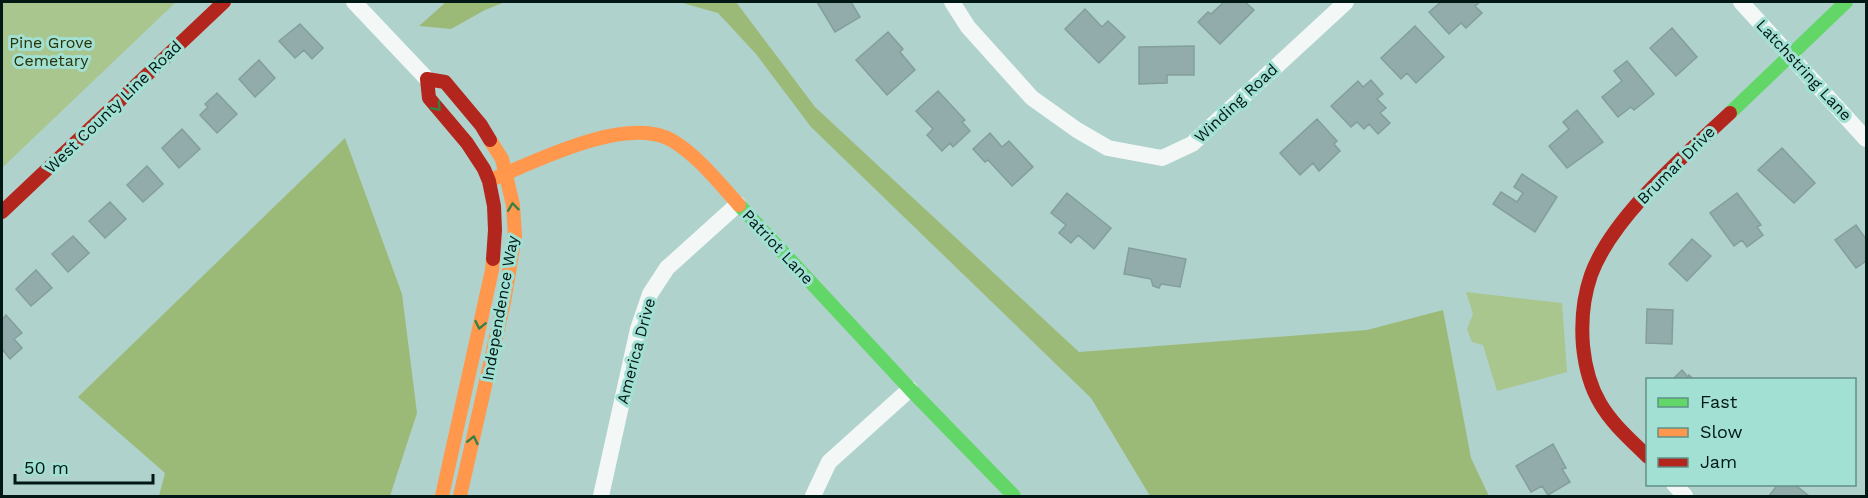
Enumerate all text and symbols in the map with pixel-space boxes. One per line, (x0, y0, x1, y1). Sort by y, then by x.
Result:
street label: Latchstring Lane (1752, 15, 1856, 125)
park label: Pine Grove Cemetary (9, 33, 93, 70)
street label: West County Line Road (41, 37, 185, 177)
street label: Winding Road (1190, 60, 1282, 146)
one-way arrow (430, 100, 441, 111)
street label: Brumar Drive (1633, 122, 1719, 208)
one-way arrow (507, 203, 519, 212)
street label: Patriot Lane (739, 206, 817, 288)
street label: Independence Way (478, 233, 522, 382)
street label: America Drive (613, 296, 659, 406)
one-way arrow (474, 320, 487, 330)
legend (1646, 378, 1856, 486)
text: Fast (1700, 391, 1738, 412)
text: Slow (1700, 421, 1743, 442)
one-way arrow (466, 435, 479, 445)
scale bar (15, 447, 153, 485)
text: Jam (1700, 451, 1737, 472)
text: 50 m (24, 457, 69, 478)

